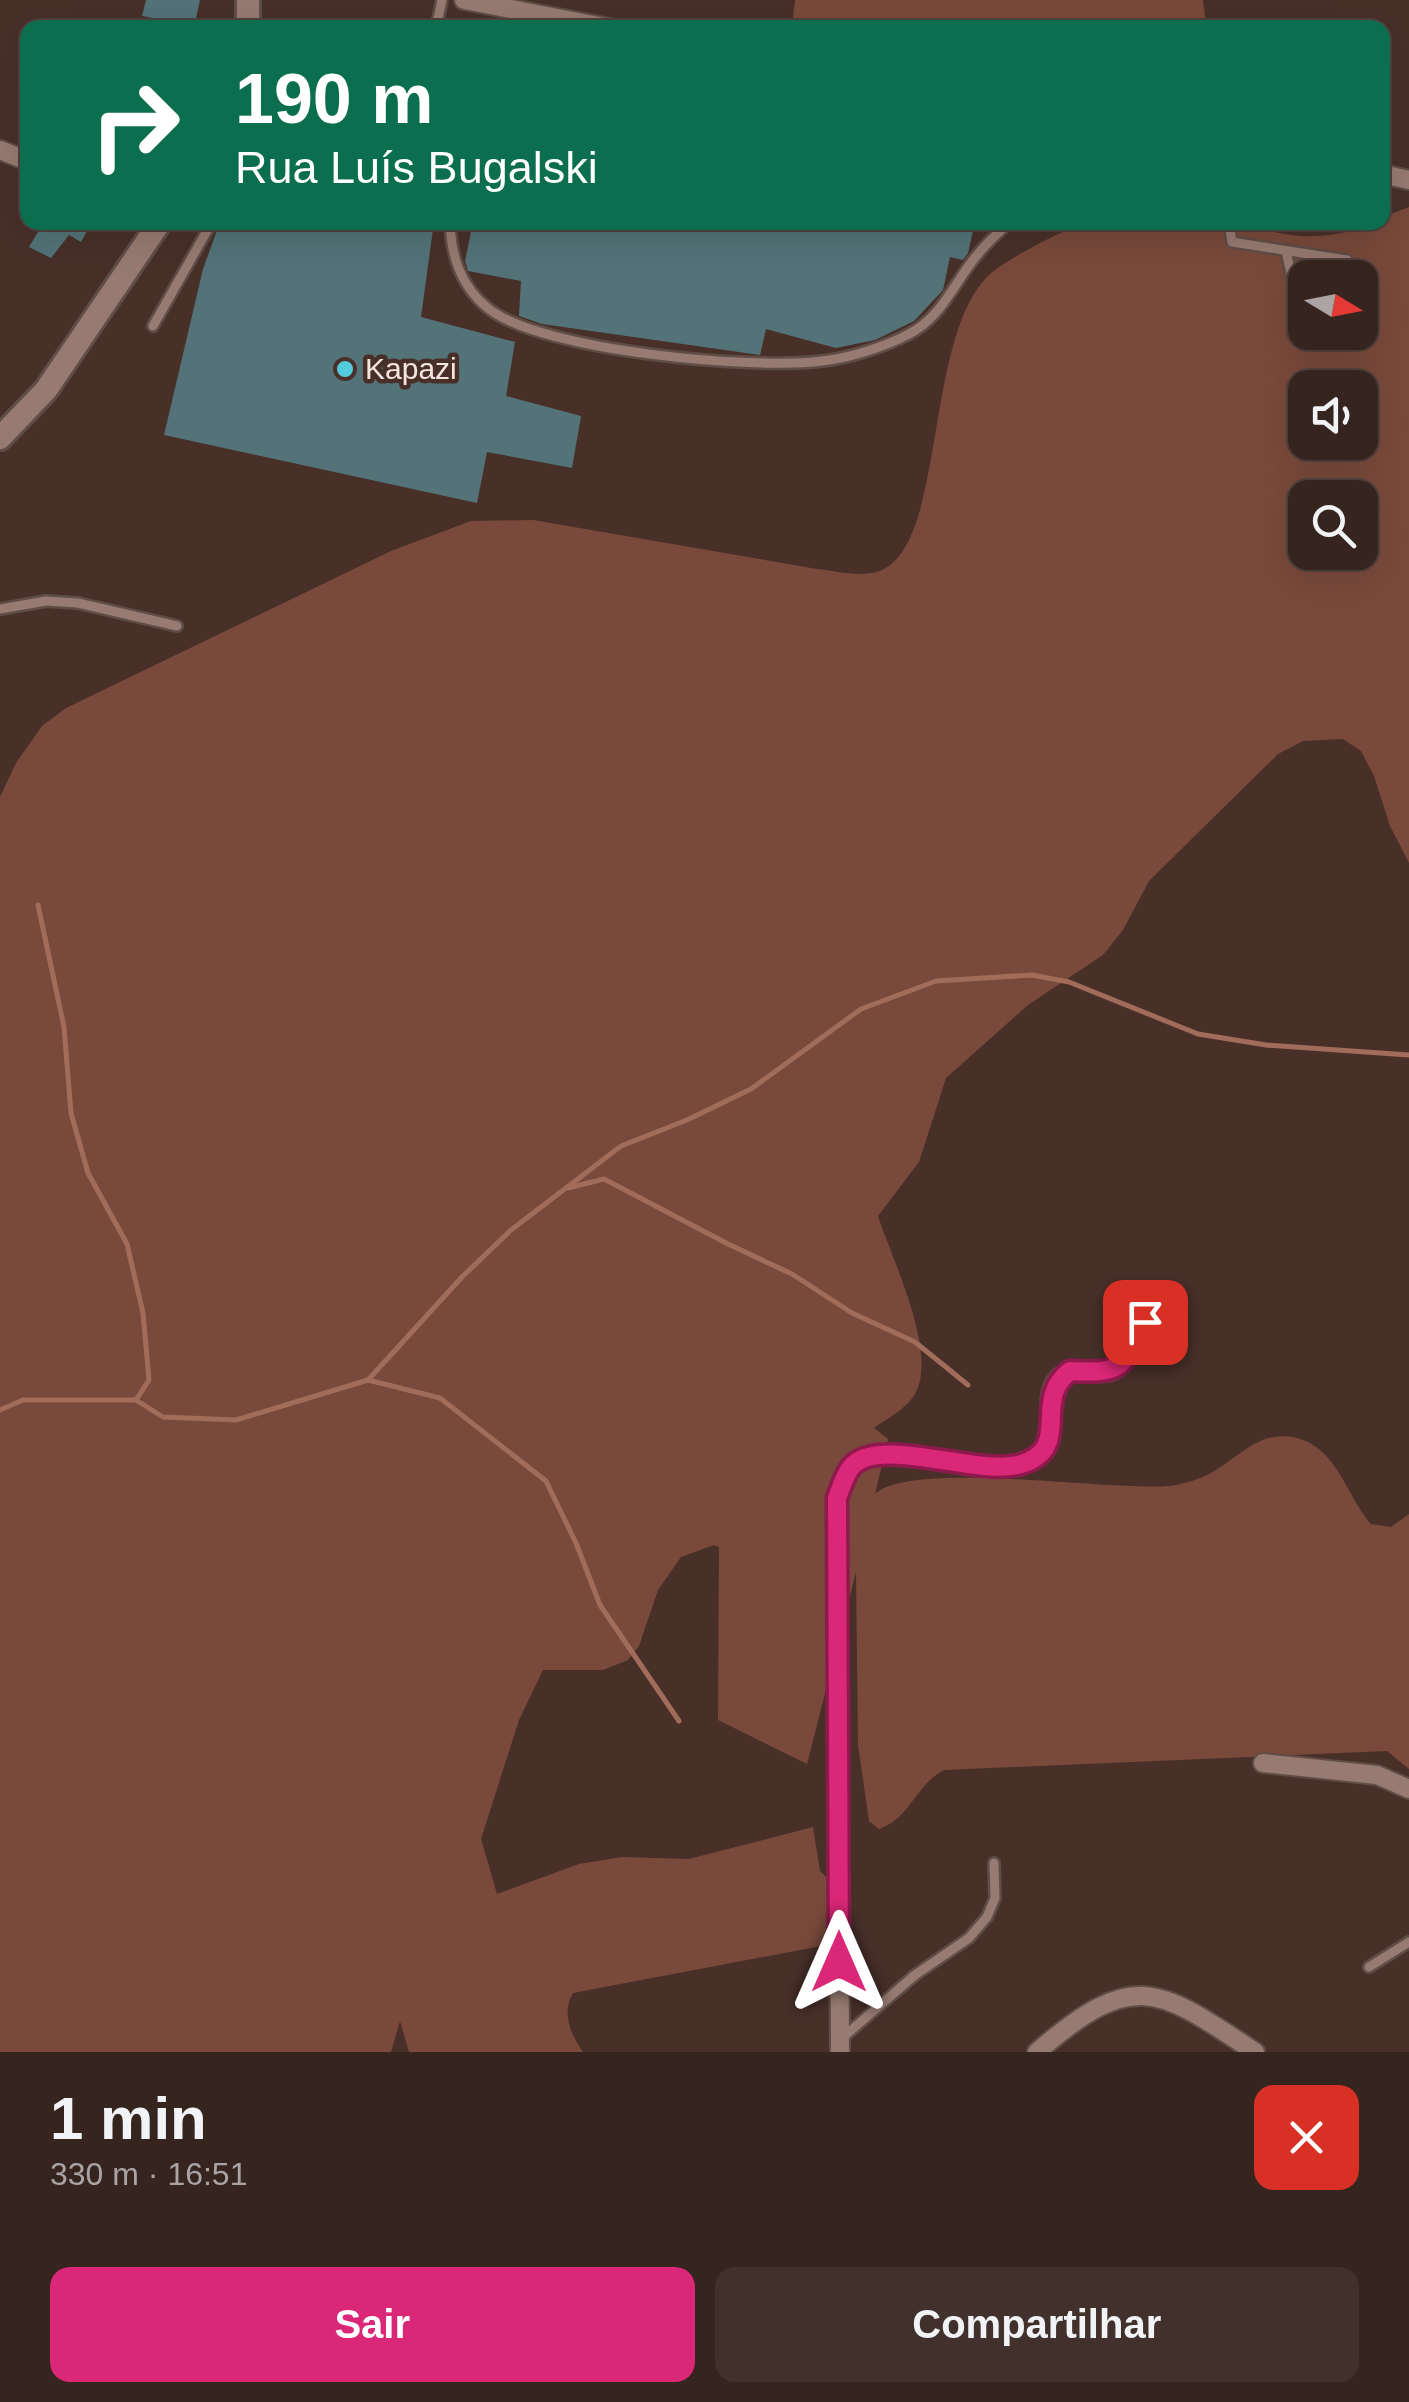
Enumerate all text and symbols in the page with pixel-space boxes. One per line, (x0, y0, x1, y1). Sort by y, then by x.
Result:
icon: right (70, 60, 200, 190)
text: 190 m (235, 60, 433, 138)
text: Rua Luís Bugalski (235, 142, 598, 193)
north arrow (1288, 260, 1378, 350)
map controls (1288, 260, 1378, 570)
place label: Kapazi (365, 352, 457, 385)
marker: Kapazi (334, 358, 356, 380)
button: sound (1288, 370, 1378, 460)
button: search (1288, 480, 1378, 570)
pin (1103, 1280, 1188, 1365)
icon: arrive (1118, 1295, 1173, 1350)
position arrow (787, 1910, 891, 2014)
text: 1 min (50, 2085, 207, 2152)
button: close (1254, 2085, 1359, 2190)
text: 330 m · 16:51 (50, 2156, 247, 2192)
button: Sair (50, 2267, 695, 2382)
button: Compartilhar (715, 2267, 1359, 2382)

